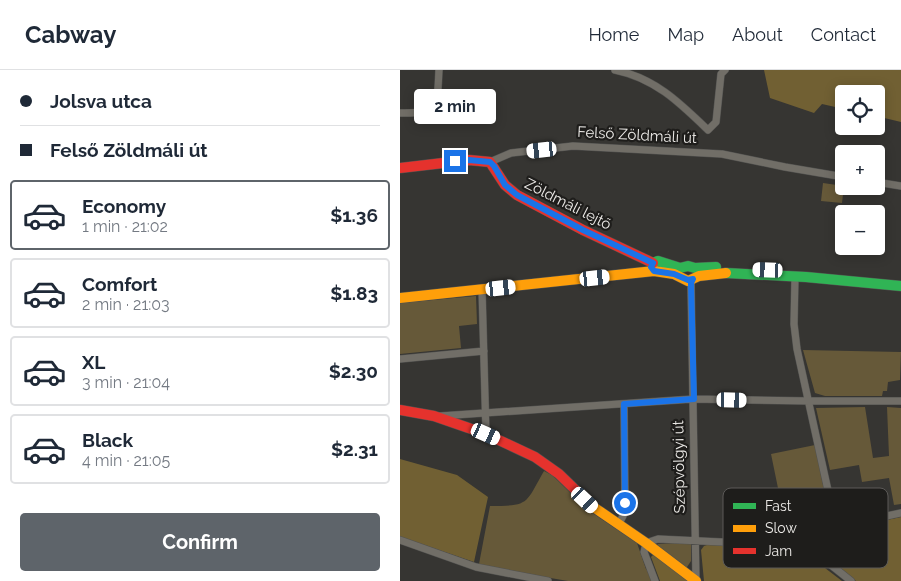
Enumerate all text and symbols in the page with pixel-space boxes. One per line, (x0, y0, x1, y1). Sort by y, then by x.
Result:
text: Cabway (25, 20, 116, 49)
text: Home (588, 24, 639, 45)
text: Map (667, 24, 704, 45)
text: About (732, 24, 783, 45)
text: Contact (811, 24, 876, 45)
map controls (835, 85, 885, 255)
button: locate (835, 85, 885, 135)
callout: 2 min (414, 88, 496, 124)
text: Jolsva utca (50, 90, 152, 112)
text: 2 min (434, 97, 476, 116)
street label: Felső Zöldmáli út (577, 123, 697, 147)
text: Felső Zöldmáli út (50, 139, 208, 161)
car (526, 141, 557, 159)
button: + (835, 145, 885, 195)
route end (444, 150, 466, 172)
street label: Zöldmáli lejtő (522, 174, 614, 234)
icon: car (22, 193, 67, 238)
text: Economy (82, 195, 166, 217)
text: $1.36 (330, 204, 378, 226)
button: − (835, 205, 885, 255)
text: 1 min · 21:02 (82, 217, 168, 236)
car (752, 262, 783, 278)
car (579, 269, 610, 287)
icon: car (22, 271, 67, 316)
text: Comfort (82, 273, 157, 295)
car (485, 279, 516, 297)
text: $1.83 (330, 282, 378, 304)
text: 2 min · 21:03 (82, 295, 170, 314)
icon: car (22, 349, 67, 394)
text: XL (82, 351, 105, 373)
text: $2.30 (329, 360, 378, 382)
text: 3 min · 21:04 (82, 373, 170, 392)
car (716, 392, 747, 408)
street label: Szépvölgyi út (669, 420, 689, 514)
car (469, 421, 502, 447)
icon: car (22, 427, 67, 472)
text: Black (82, 429, 133, 451)
text: $2.31 (331, 438, 378, 460)
text: 4 min · 21:05 (82, 451, 170, 470)
car (568, 484, 601, 516)
legend (723, 488, 888, 568)
route start (614, 492, 636, 514)
text: Fast (765, 498, 792, 514)
button: Confirm (20, 513, 380, 571)
text: Slow (765, 520, 797, 536)
text: Jam (765, 543, 792, 559)

